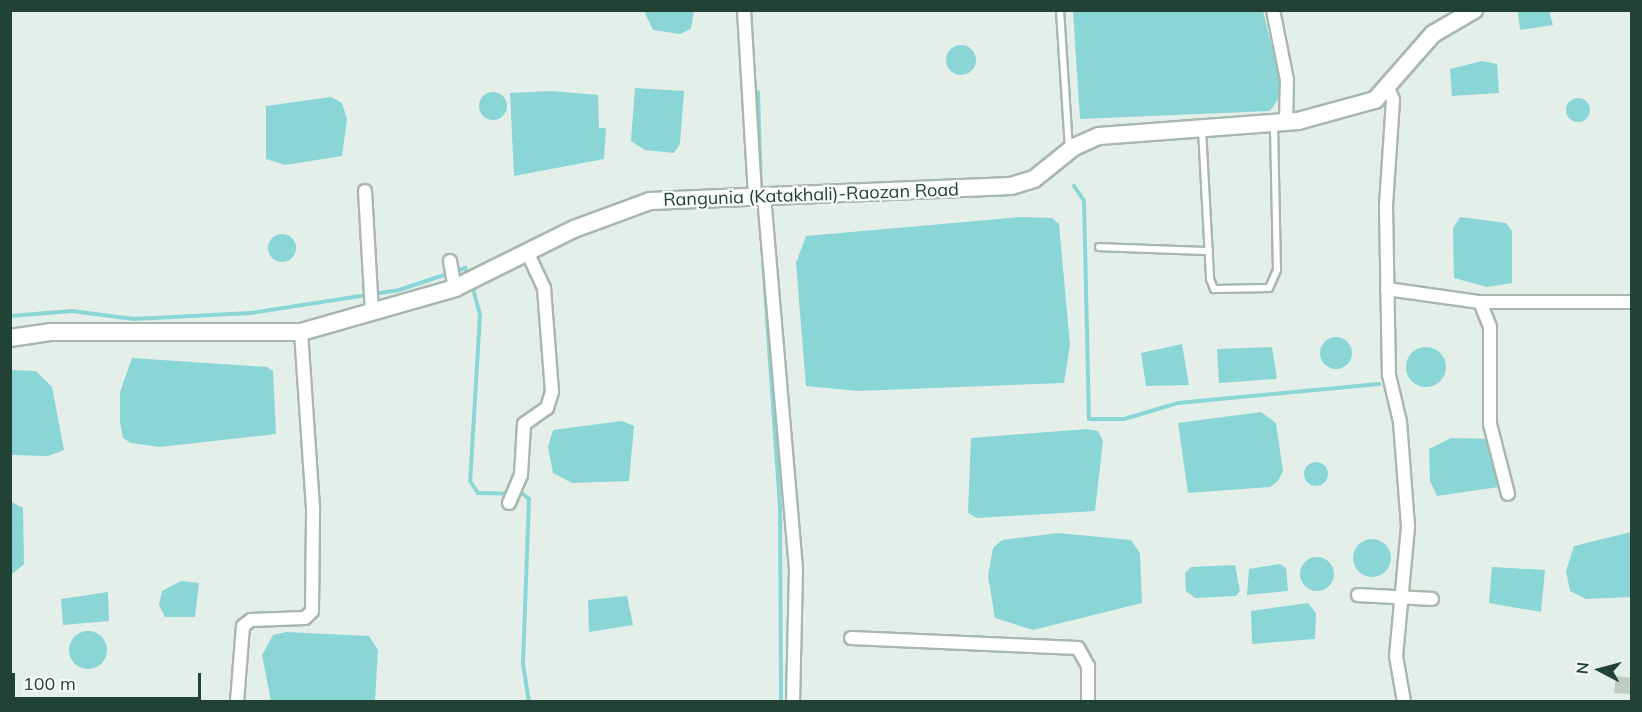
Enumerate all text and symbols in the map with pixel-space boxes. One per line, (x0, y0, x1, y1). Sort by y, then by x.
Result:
street label: Rangunia (Katakhali)-Raozan Road (663, 179, 959, 211)
north arrow (1570, 640, 1630, 700)
scale bar (15, 661, 204, 699)
text: N (1572, 661, 1593, 675)
text: 100 m (23, 672, 76, 695)

